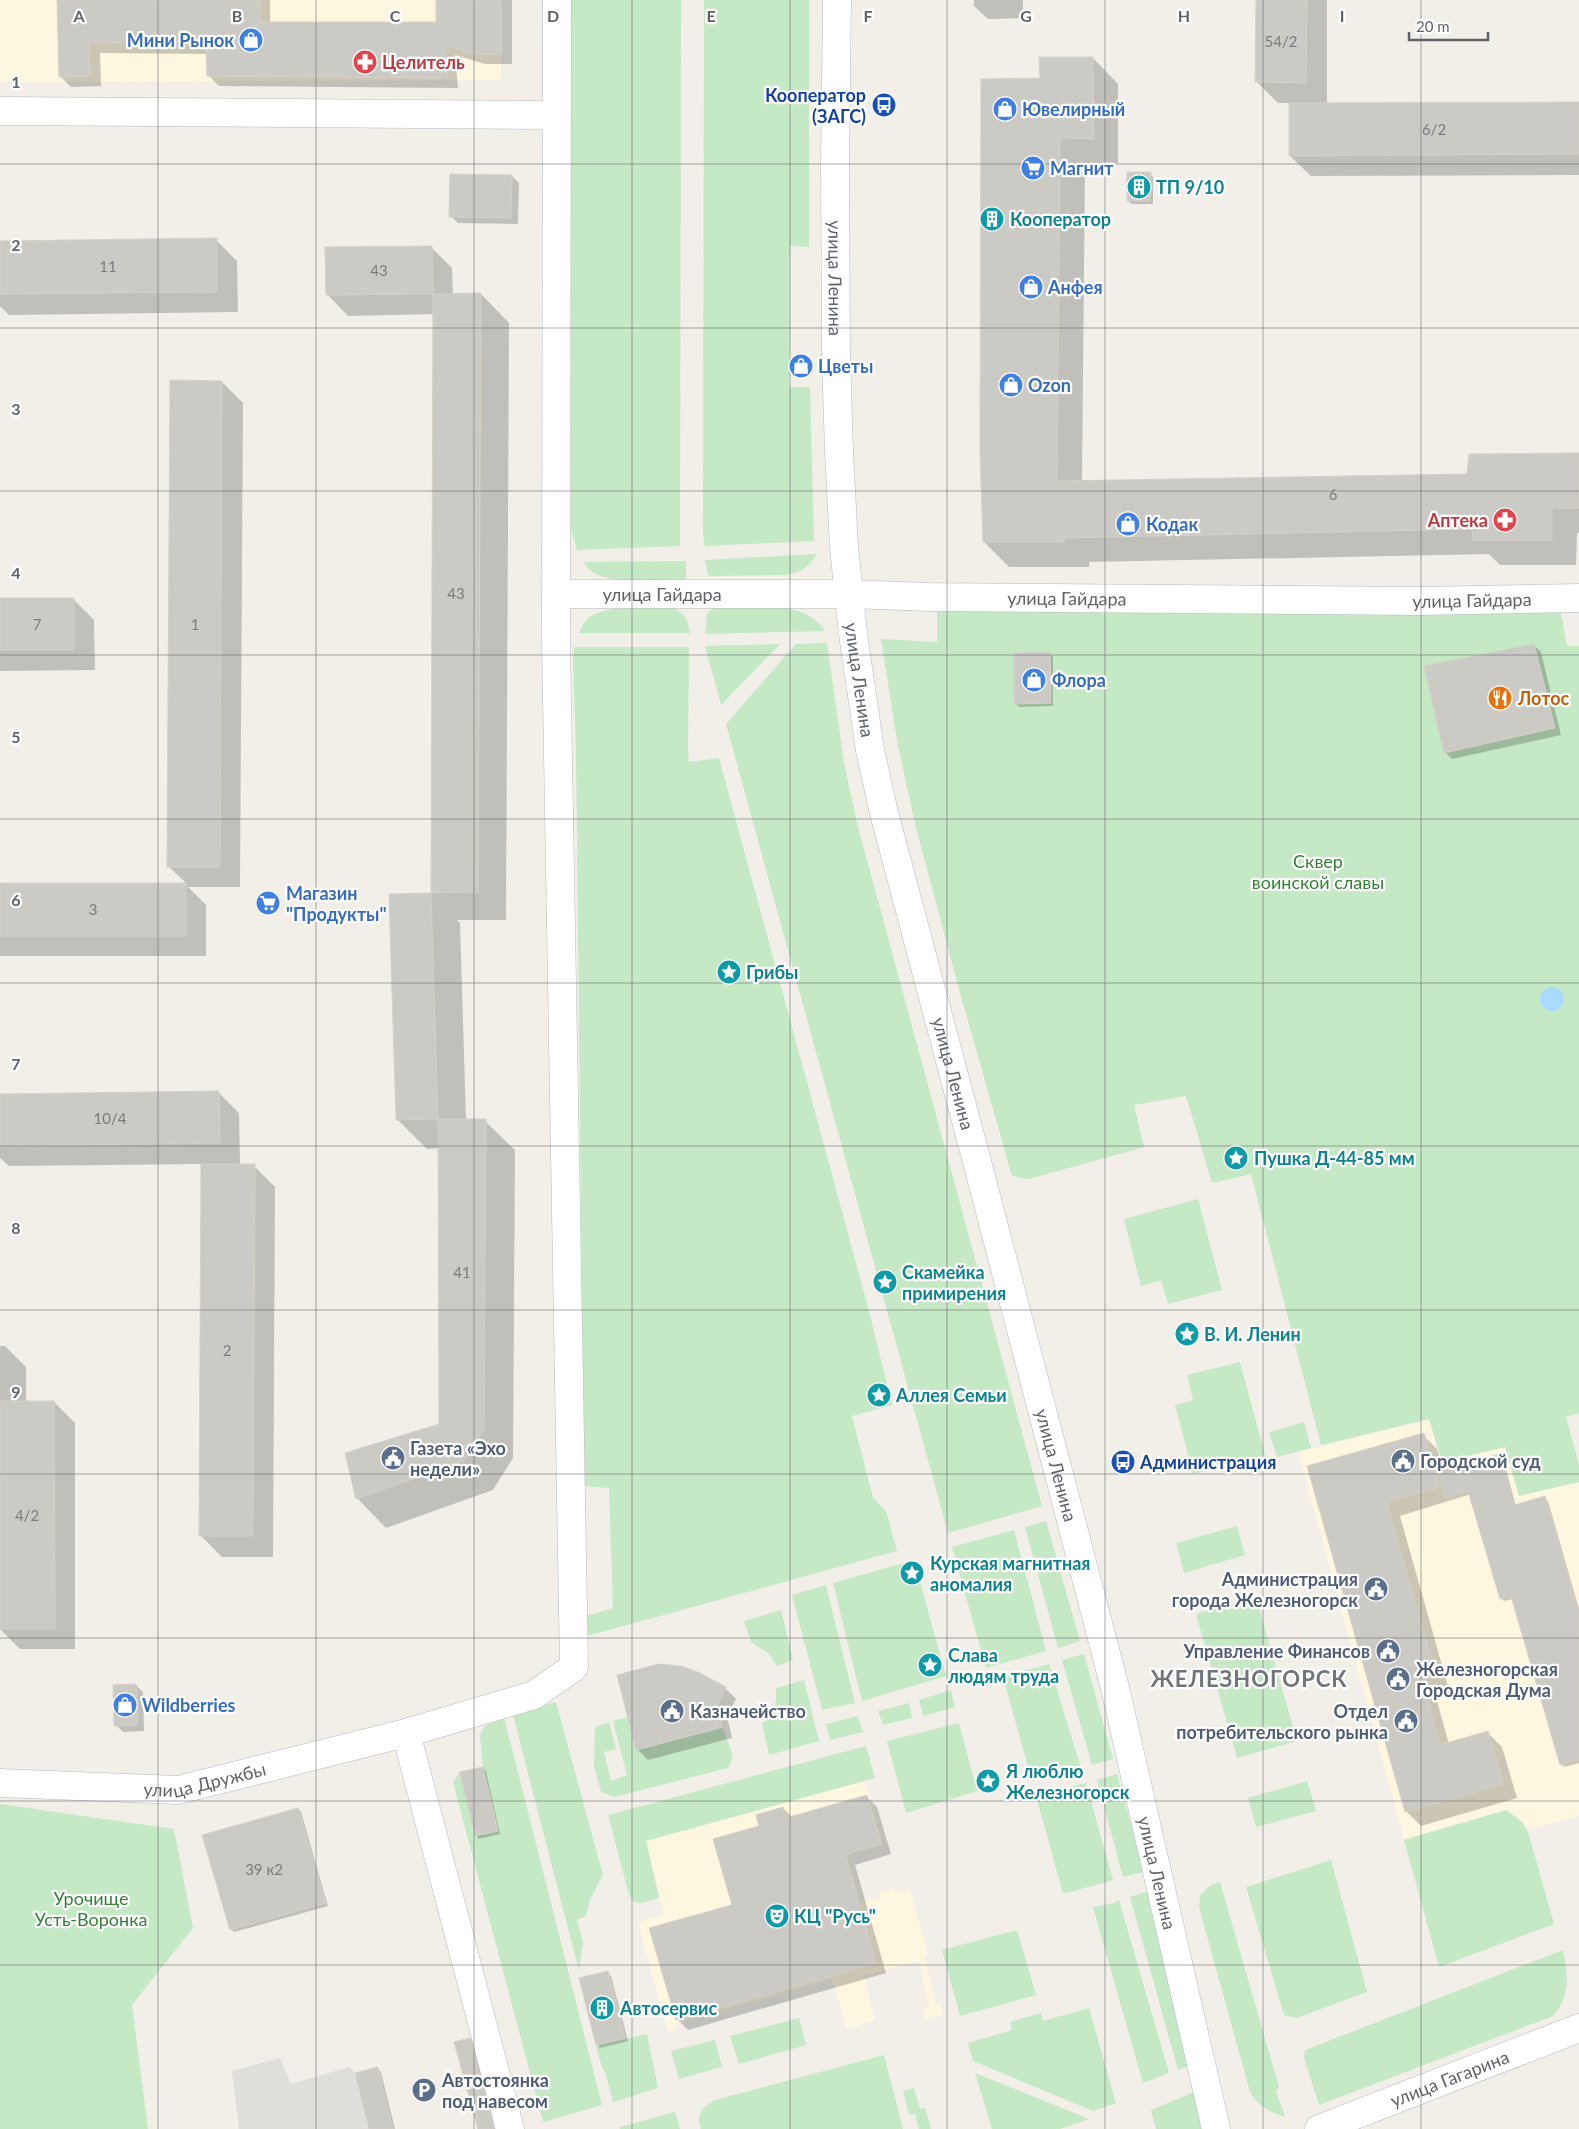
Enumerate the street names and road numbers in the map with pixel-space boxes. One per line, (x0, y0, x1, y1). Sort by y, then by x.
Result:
street label: улица Ленина (824, 220, 847, 336)
street label: улица Гайдара (602, 583, 722, 605)
street label: улица Гайдара (1007, 587, 1127, 610)
street label: улица Гайдара (1412, 588, 1532, 612)
street label: улица Ленина (841, 621, 879, 739)
street label: улица Ленина (928, 1015, 979, 1132)
street label: улица Ленина (1031, 1406, 1082, 1524)
street label: улица Дружбы (143, 1757, 268, 1802)
street label: улица Ленина (1134, 1814, 1181, 1932)
street label: улица Гагарина (1387, 2045, 1512, 2111)

